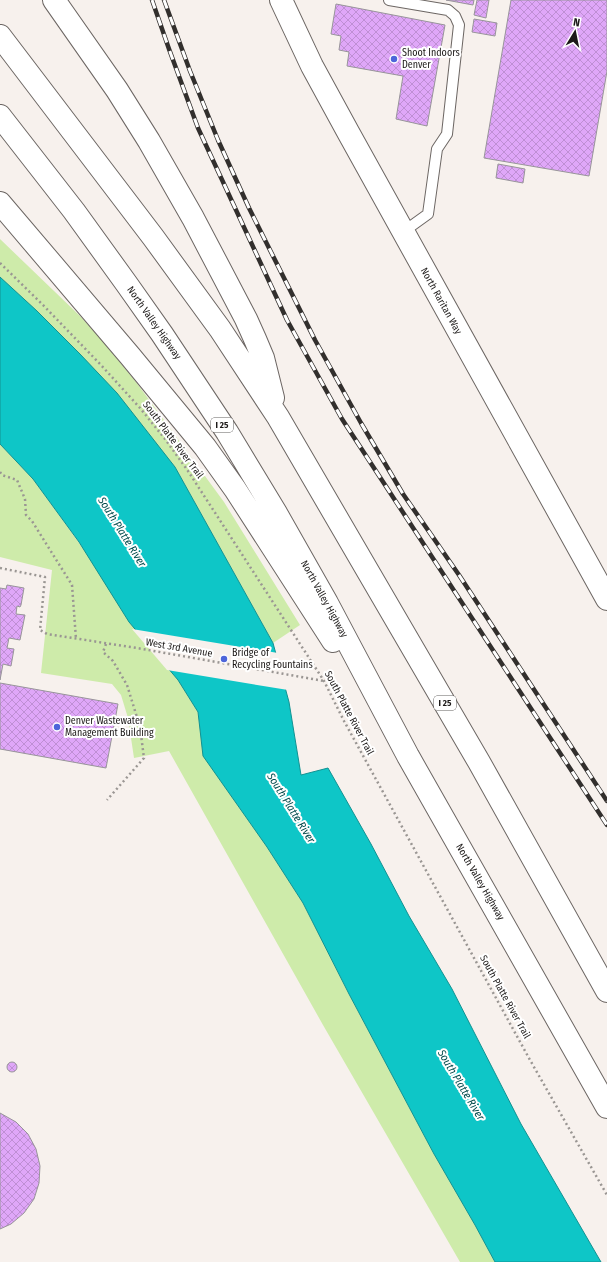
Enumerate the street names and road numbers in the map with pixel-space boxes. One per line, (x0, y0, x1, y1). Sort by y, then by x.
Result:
street label: North Raritan Way (418, 266, 464, 337)
street label: North Valley Highway (124, 284, 184, 362)
street label: South Platte River Trail (140, 399, 206, 481)
road number: I 25 (211, 418, 233, 432)
street label: North Valley Highway (298, 558, 350, 640)
street label: West 3rd Avenue (145, 636, 213, 660)
street label: South Platte River Trail (322, 669, 376, 757)
road number: I 25 (434, 696, 456, 710)
street label: North Valley Highway (453, 842, 507, 923)
street label: South Platte River Trail (477, 953, 533, 1041)

